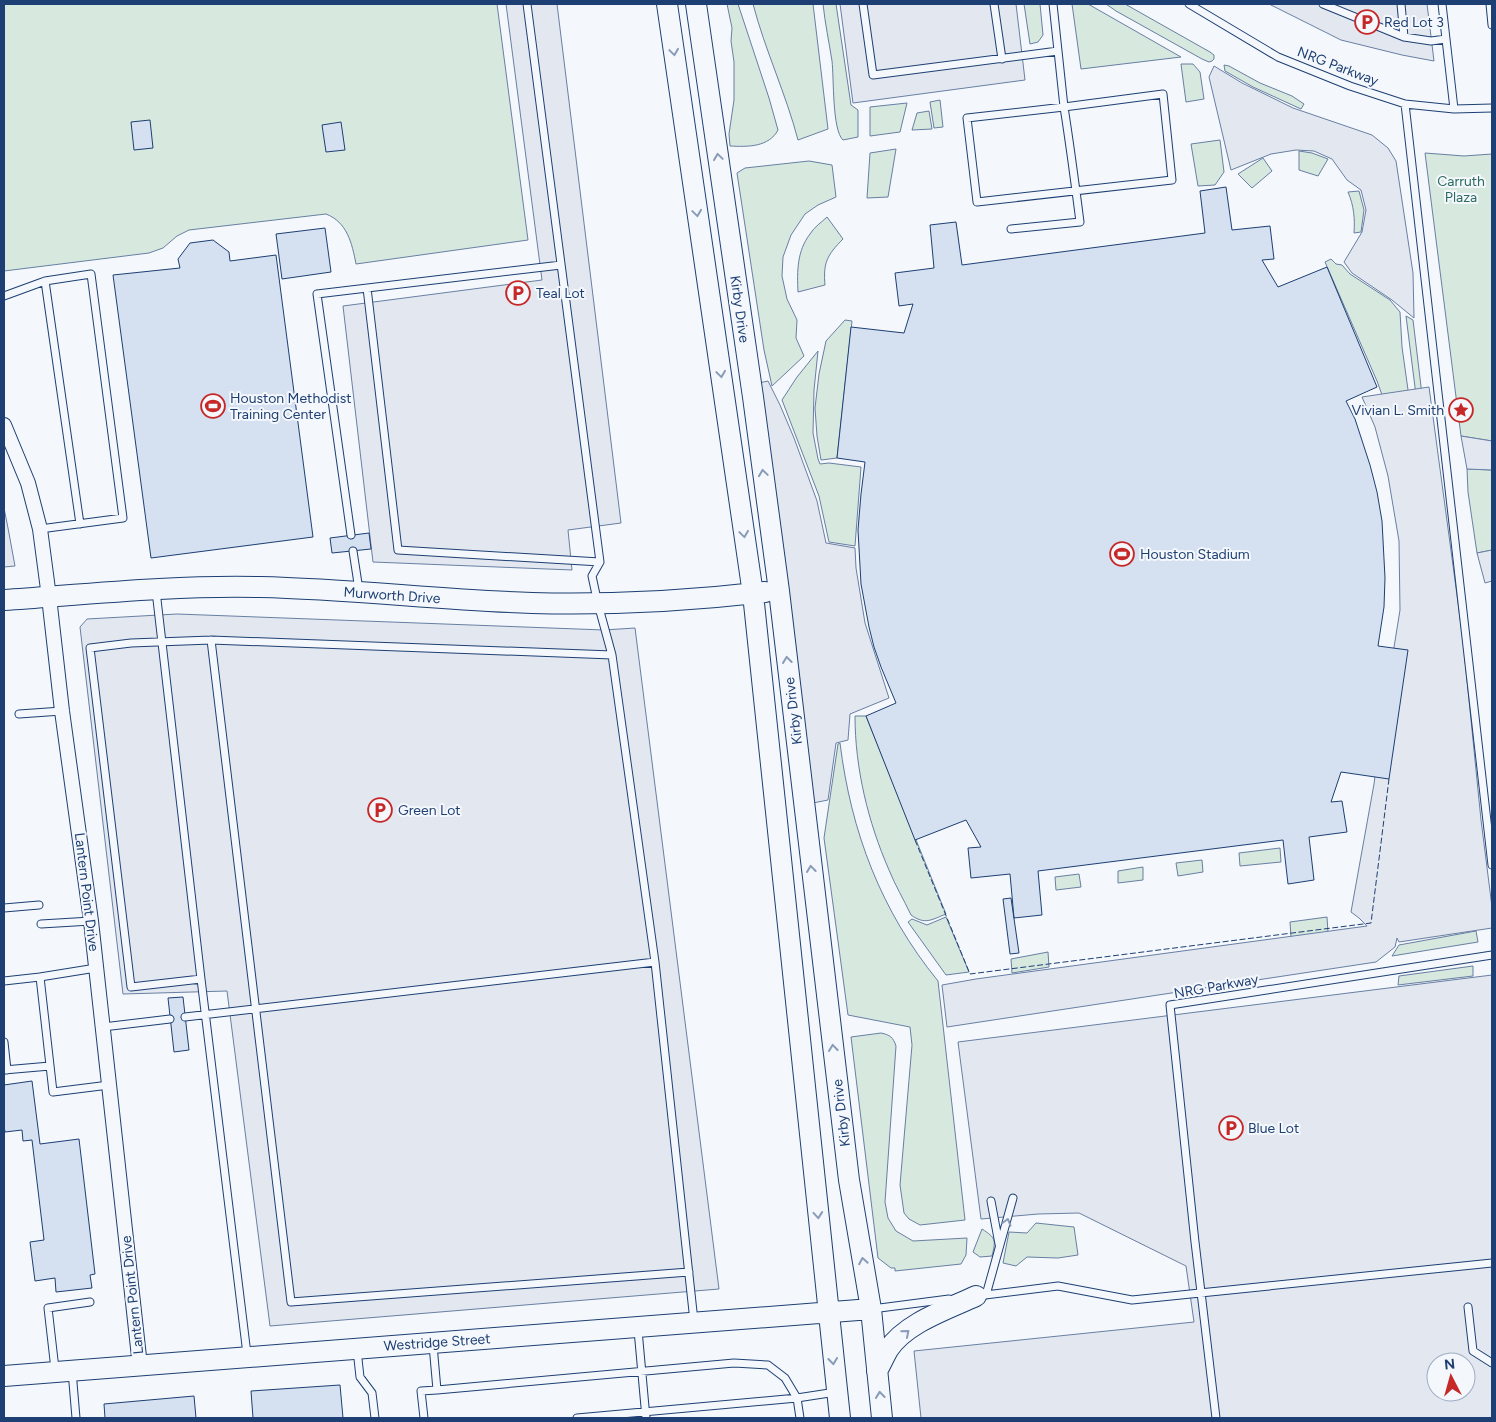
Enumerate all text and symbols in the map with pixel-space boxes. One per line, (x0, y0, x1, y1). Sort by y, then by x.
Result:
parking icon: Red Lot 3 (1354, 9, 1380, 35)
place label: Red Lot 3 (1384, 14, 1444, 31)
street label: NRG Parkway (1295, 43, 1381, 90)
one-way arrow (668, 48, 678, 56)
one-way arrow (713, 152, 724, 160)
park label: Carruth Plaza (1437, 173, 1485, 206)
one-way arrow (691, 209, 702, 217)
street label: Kirby Drive (726, 274, 753, 344)
parking icon: Teal Lot (505, 280, 531, 306)
place label: Teal Lot (536, 285, 585, 302)
one-way arrow (715, 369, 725, 378)
place label: Houston Methodist Training Center (230, 390, 352, 423)
sports icon: Houston Methodist Training Center (200, 393, 226, 419)
place icon: Vivian L. Smith (1448, 397, 1474, 423)
place label: Vivian L. Smith (1352, 402, 1444, 419)
one-way arrow (759, 469, 769, 478)
one-way arrow (738, 531, 749, 539)
sports icon: Houston Stadium (1109, 541, 1135, 567)
place label: Houston Stadium (1140, 546, 1250, 563)
street label: Murworth Drive (343, 584, 441, 607)
one-way arrow (782, 656, 793, 664)
street label: Kirby Drive (781, 676, 806, 746)
parking icon: Green Lot (367, 797, 393, 823)
place label: Green Lot (398, 802, 461, 819)
street label: Lantern Point Drive (71, 832, 102, 953)
one-way arrow (806, 865, 817, 873)
street label: NRG Parkway (1172, 971, 1260, 1002)
one-way arrow (828, 1044, 839, 1052)
street label: Kirby Drive (829, 1078, 854, 1148)
parking icon: Blue Lot (1218, 1115, 1244, 1141)
place label: Blue Lot (1248, 1120, 1299, 1137)
one-way arrow (812, 1211, 823, 1219)
one-way arrow (1001, 1219, 1011, 1227)
street label: Lantern Point Drive (118, 1234, 147, 1355)
one-way arrow (858, 1256, 868, 1265)
street label: Westridge Street (383, 1330, 491, 1355)
one-way arrow (900, 1330, 909, 1338)
north arrow (1426, 1352, 1476, 1402)
text: N (1443, 1356, 1456, 1374)
one-way arrow (827, 1357, 838, 1365)
one-way arrow (875, 1390, 886, 1398)

